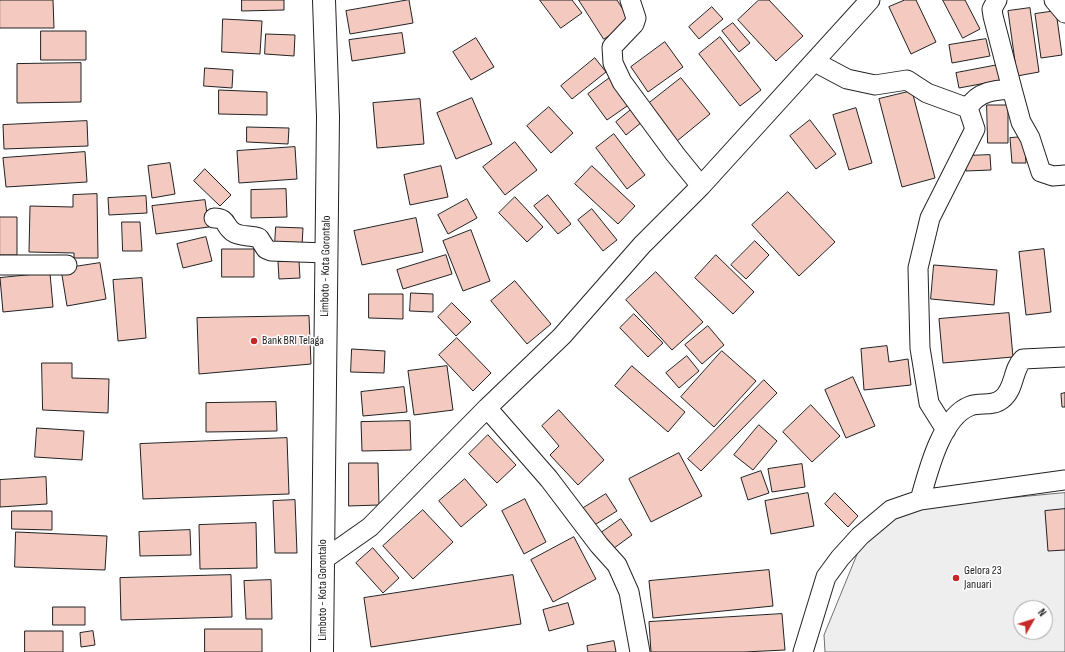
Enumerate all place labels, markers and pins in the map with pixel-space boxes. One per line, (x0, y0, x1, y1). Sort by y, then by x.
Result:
place label: Bank BRI Telaga (262, 334, 324, 348)
marker: Bank BRI Telaga (249, 336, 259, 346)
place label: Gelora 23 Januari (964, 564, 1002, 592)
marker: Gelora 23 Januari (951, 573, 961, 583)

